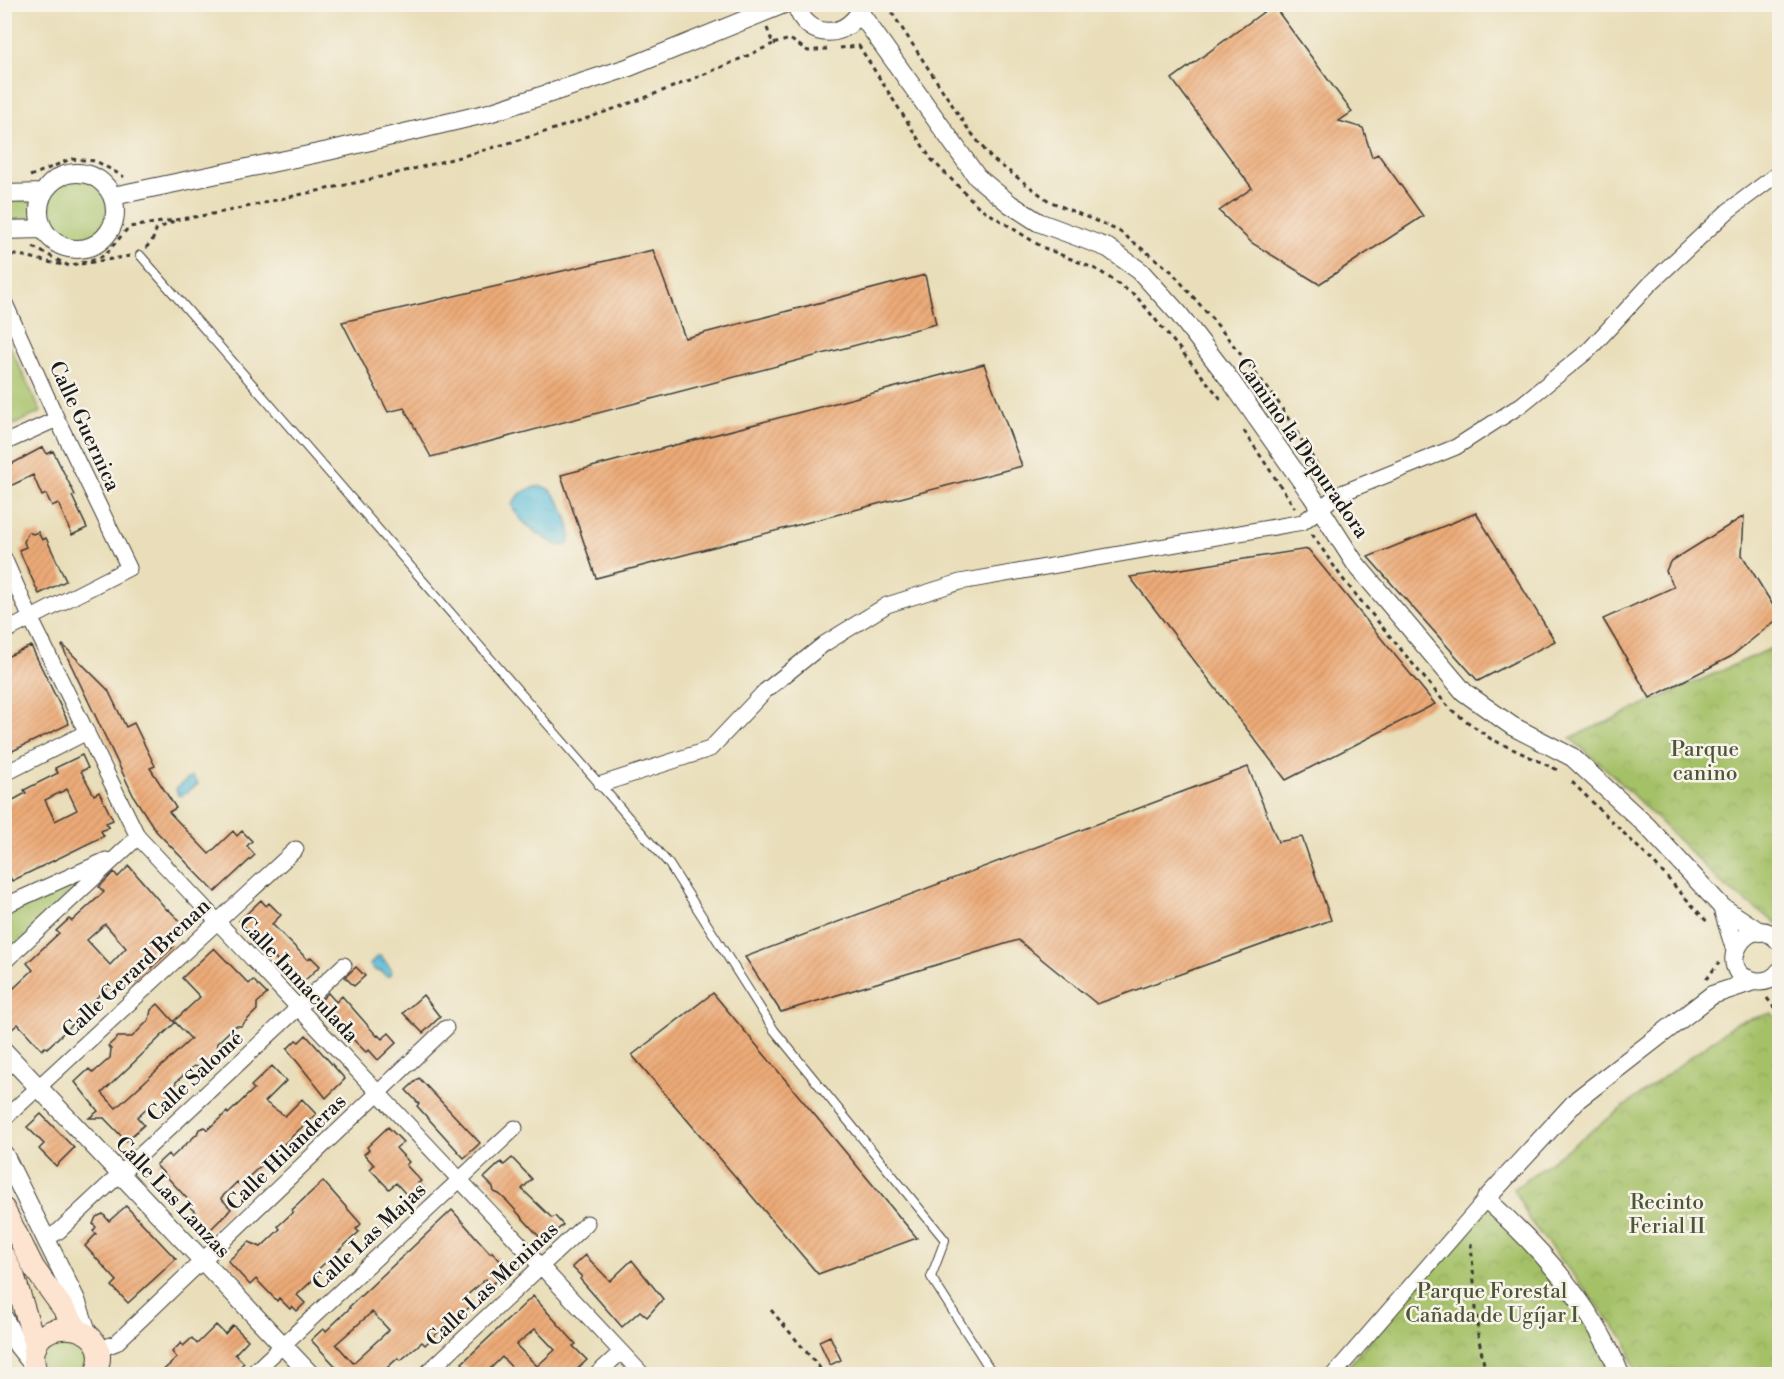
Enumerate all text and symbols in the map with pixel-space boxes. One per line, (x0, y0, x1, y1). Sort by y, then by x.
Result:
street label: Camino la Depuradora (1230, 353, 1374, 544)
street label: Calle Guernica (43, 357, 126, 496)
park label: Parque canino (1671, 737, 1739, 787)
street label: Calle Gerard Brenan (57, 893, 217, 1044)
street label: Calle Inmaculada (233, 911, 364, 1049)
street label: Calle Salomé (142, 1026, 249, 1128)
street label: Calle Hilanderas (221, 1089, 352, 1217)
street label: Calle Las Lanzas (109, 1131, 235, 1264)
street label: Calle Las Majas (307, 1177, 432, 1296)
park label: Recinto Ferial II (1629, 1190, 1705, 1240)
street label: Calle Las Meninas (421, 1217, 564, 1353)
park label: Parque Forestal Cañada de Ugíjar I (1405, 1279, 1579, 1329)

